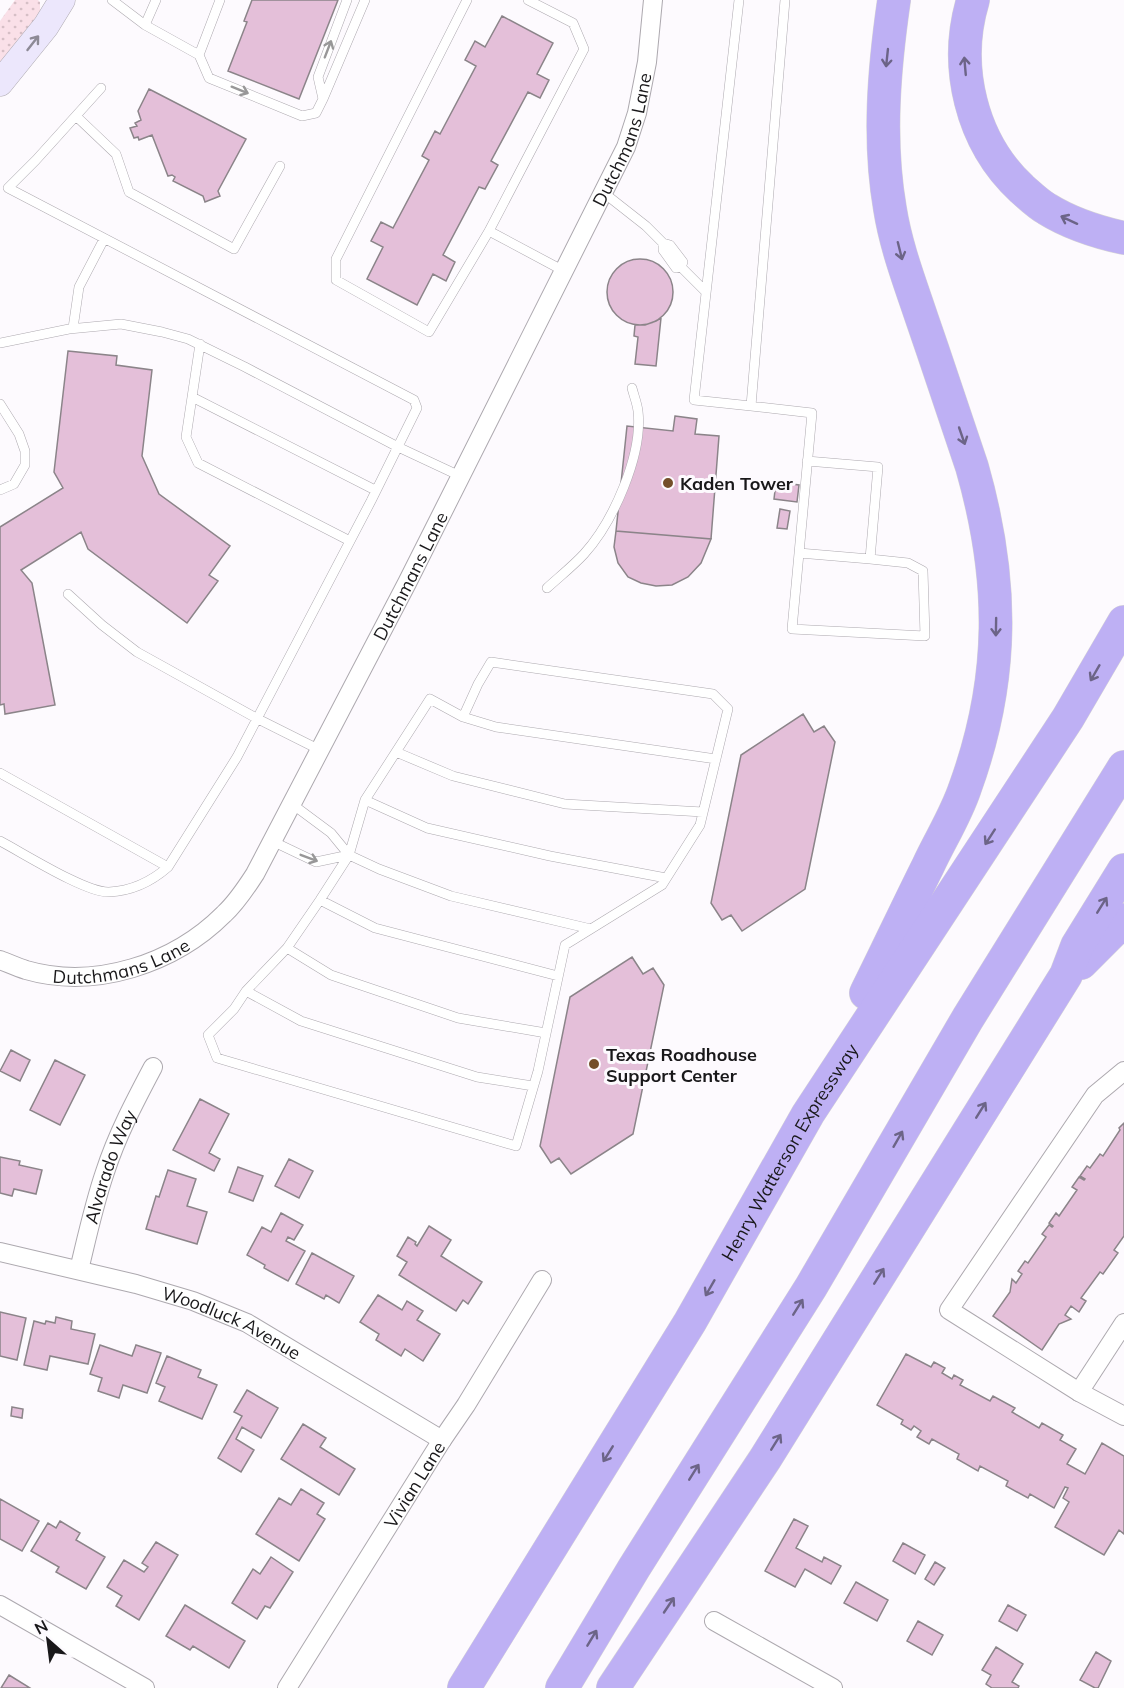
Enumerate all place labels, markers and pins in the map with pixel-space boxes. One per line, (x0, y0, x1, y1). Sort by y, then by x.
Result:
place label: Kaden Tower (680, 472, 794, 495)
marker: Kaden Tower (661, 476, 675, 490)
place label: Texas Roadhouse Support Center (606, 1043, 757, 1087)
marker: Texas Roadhouse Support Center (587, 1057, 601, 1071)

